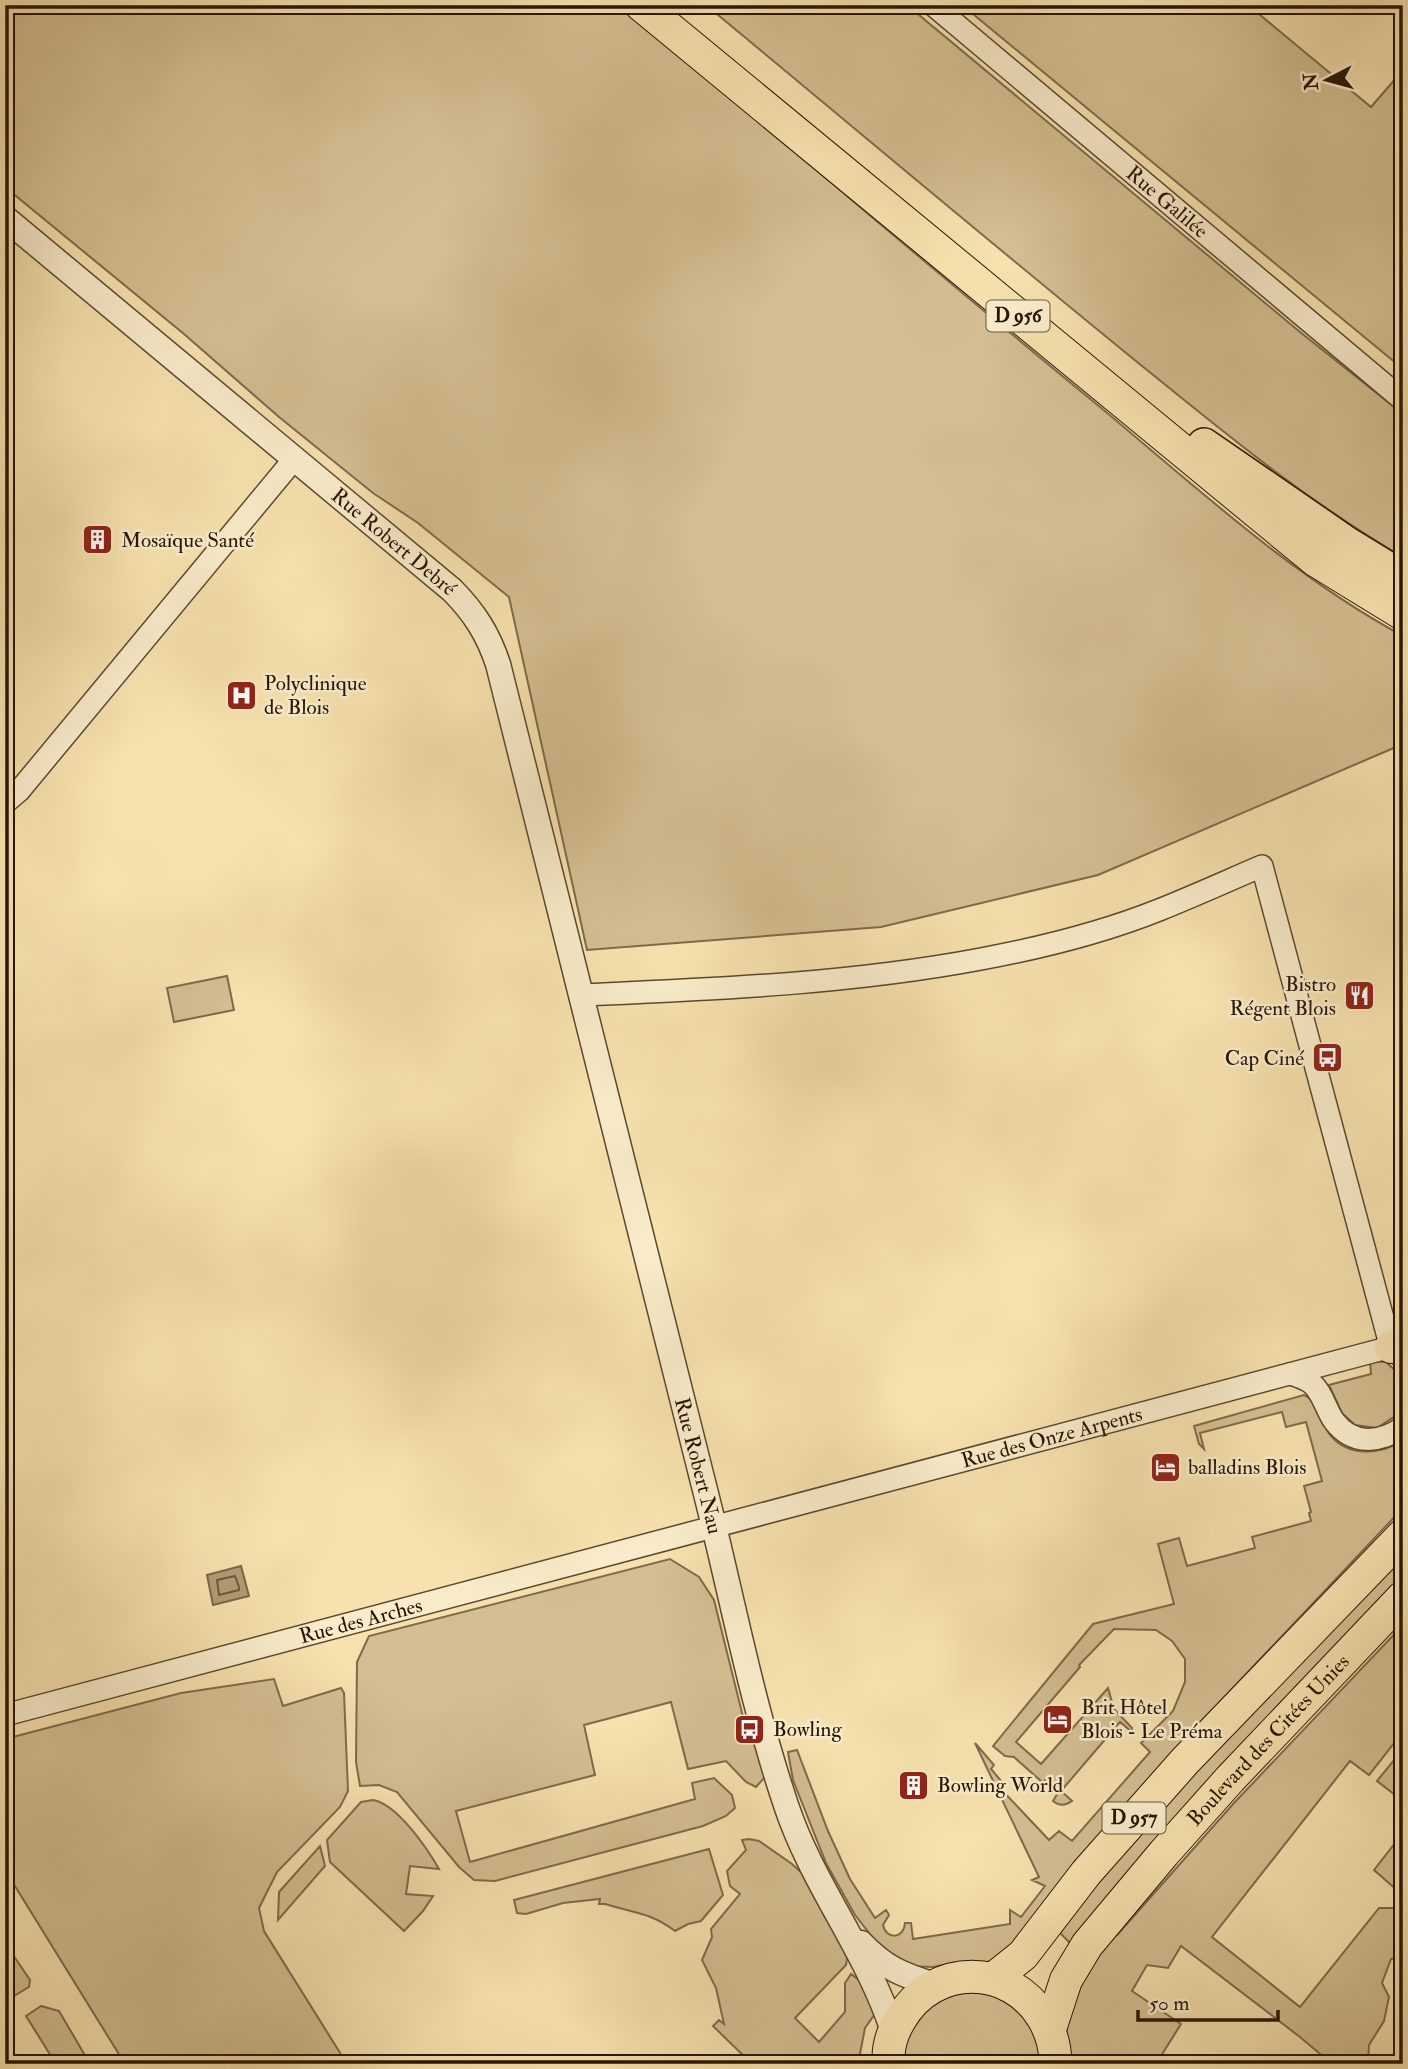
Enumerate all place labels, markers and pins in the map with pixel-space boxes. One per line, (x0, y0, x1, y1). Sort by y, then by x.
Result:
building icon: Mosaïque Santé (81, 523, 115, 557)
place label: Mosaïque Santé (121, 527, 254, 554)
place label: Polyclinique de Blois (264, 670, 367, 721)
hospital icon: Polyclinique de Blois (224, 678, 258, 712)
place label: Bistro Régent Blois (1230, 971, 1336, 1022)
restaurant icon: Bistro Régent Blois (1342, 979, 1376, 1013)
bus stop icon: Cap Ciné (1310, 1041, 1344, 1075)
place label: Cap Ciné (1225, 1045, 1304, 1072)
hotel icon: balladins Blois (1148, 1450, 1182, 1484)
place label: balladins Blois (1188, 1454, 1307, 1481)
place label: Brit Hôtel Blois - Le Préma (1081, 1694, 1223, 1745)
hotel icon: Brit Hôtel Blois - Le Préma (1041, 1702, 1075, 1736)
bus stop icon: Bowling (733, 1712, 767, 1746)
place label: Bowling (773, 1716, 842, 1743)
building icon: Bowling World (897, 1768, 931, 1802)
place label: Bowling World (937, 1772, 1064, 1799)

